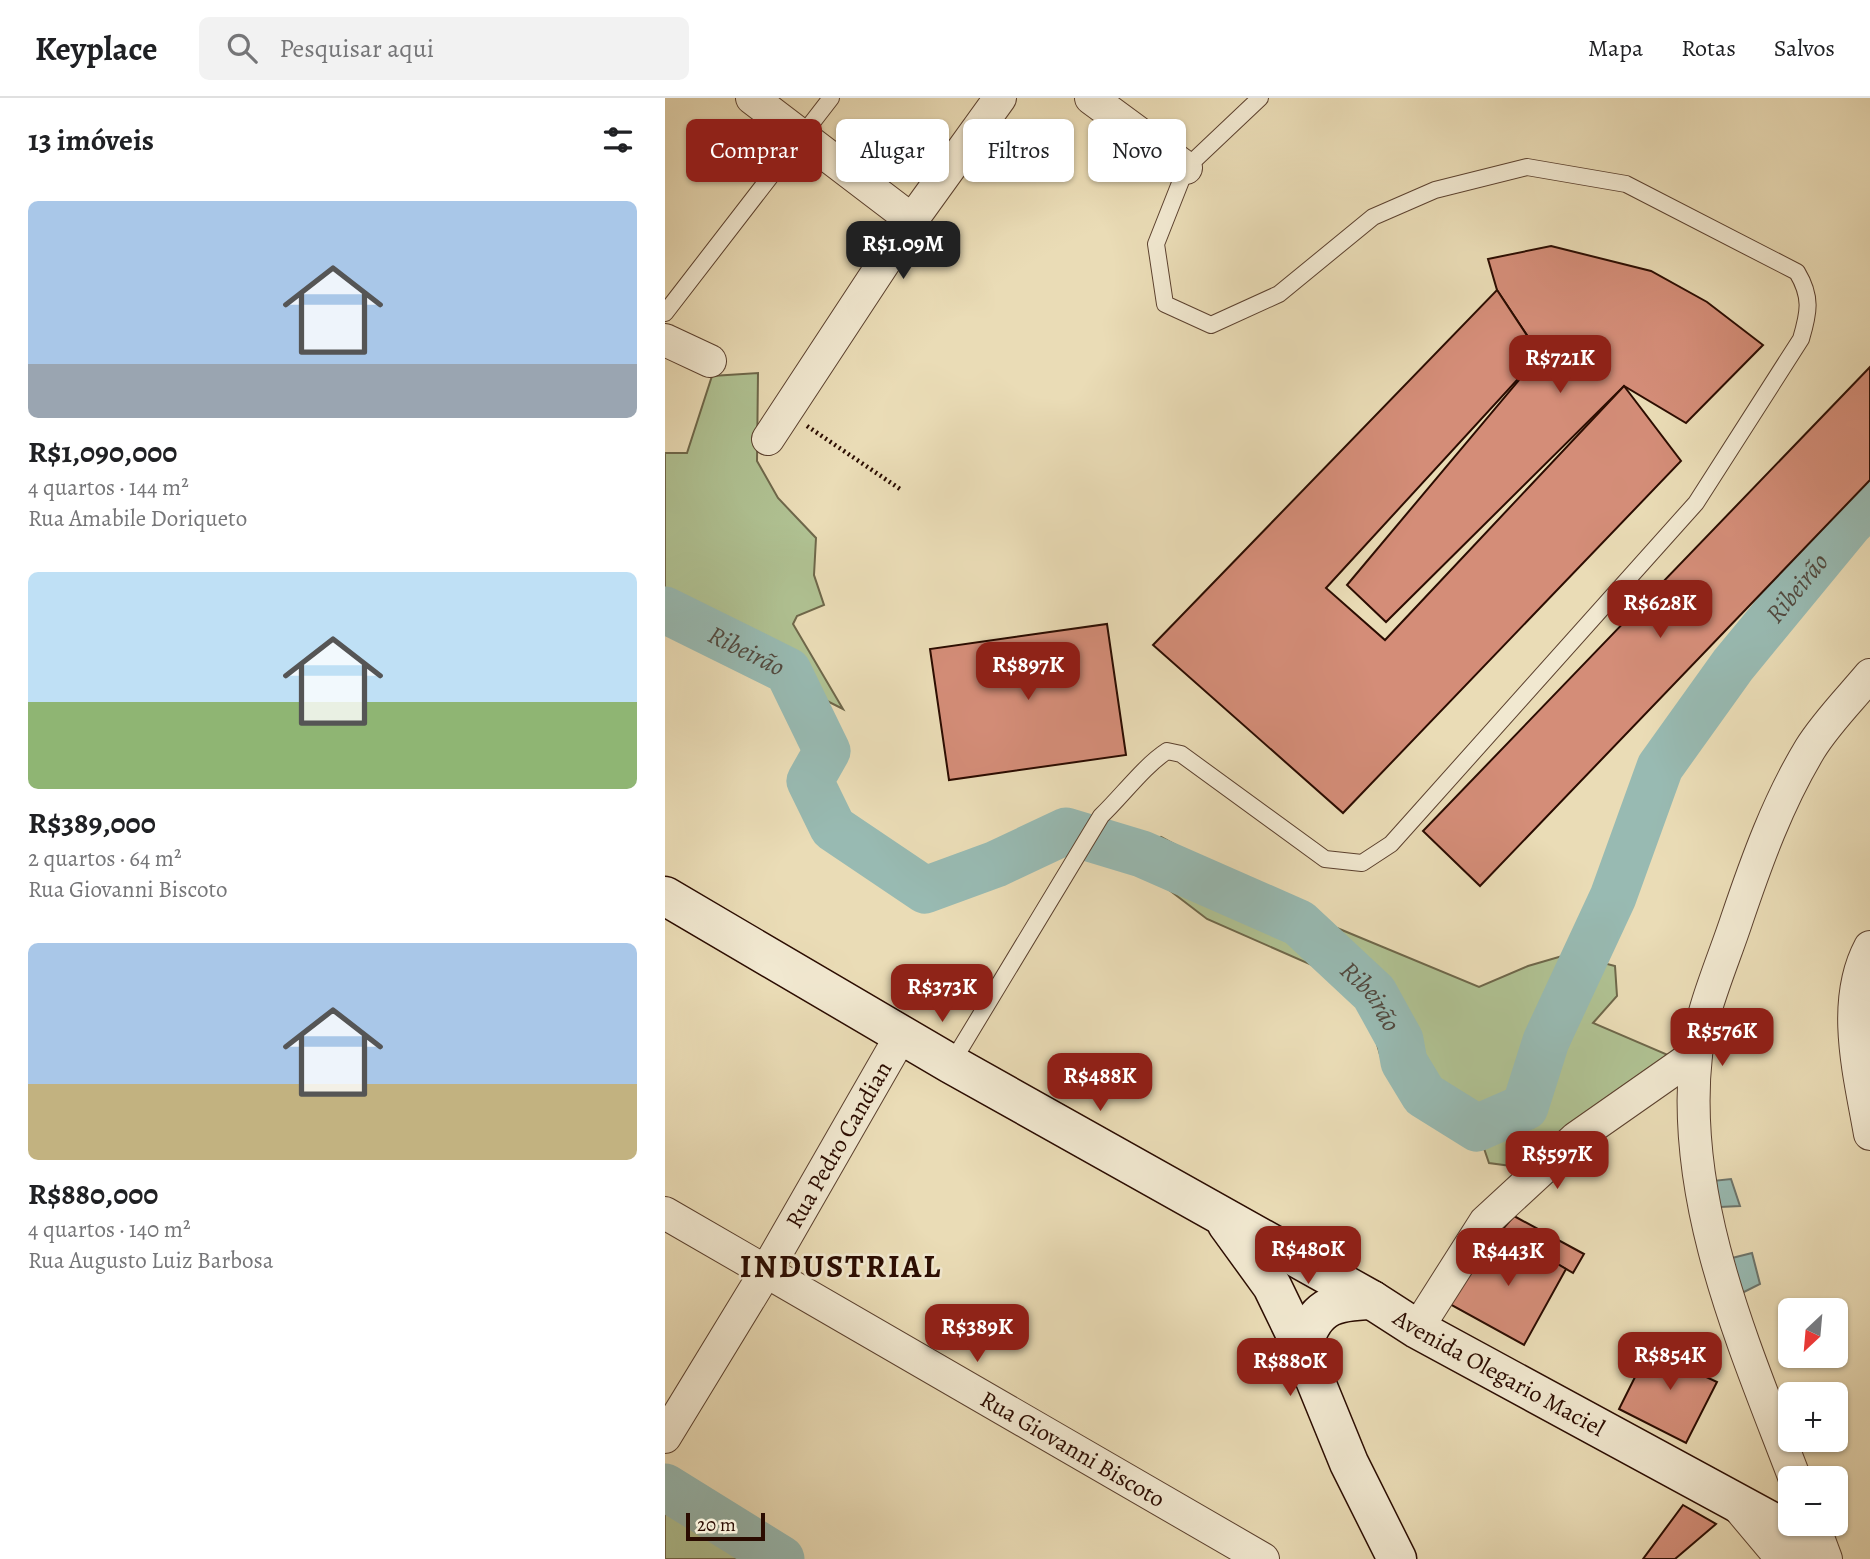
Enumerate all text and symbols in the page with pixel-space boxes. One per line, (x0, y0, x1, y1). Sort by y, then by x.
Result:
search box (199, 17, 689, 80)
text: Keyplace (35, 26, 157, 71)
icon: search (223, 29, 261, 67)
text: Pesquisar aqui (279, 31, 434, 66)
text: Mapa (1588, 32, 1643, 64)
text: Rotas (1681, 32, 1736, 64)
text: Salvos (1774, 32, 1835, 64)
chip: Comprar (686, 119, 822, 182)
chip: Alugar (836, 119, 949, 182)
chip: Filtros (963, 119, 1074, 182)
chip: Novo (1088, 119, 1186, 182)
text: 13 imóveis (28, 120, 154, 160)
icon: filters (599, 121, 637, 159)
pin: R$1.09M (838, 222, 968, 281)
text: R$1.09M (862, 228, 944, 259)
icon: home (270, 247, 396, 373)
pin: R$721K (1503, 336, 1617, 395)
text: R$721K (1525, 342, 1595, 373)
text: R$1,090,000 (28, 432, 177, 472)
text: 4 quartos · 144 m² (28, 472, 189, 503)
text: Rua Amabile Doriqueto (28, 503, 247, 534)
water label: Ribeirão (1757, 545, 1836, 630)
pin: R$628K (1603, 580, 1717, 640)
text: R$628K (1623, 587, 1697, 618)
water label: Ribeirão (702, 617, 791, 684)
icon: home (270, 618, 396, 744)
pin: R$897K (971, 642, 1085, 702)
text: R$897K (992, 649, 1064, 680)
text: R$389,000 (28, 803, 156, 843)
text: 2 quartos · 64 m² (28, 843, 182, 874)
text: Rua Giovanni Biscoto (28, 874, 228, 905)
water label: Ribeirão (1333, 953, 1409, 1037)
pin: R$373K (885, 964, 999, 1024)
text: R$373K (907, 971, 977, 1002)
icon: home (270, 989, 396, 1115)
pin: R$576K (1665, 1009, 1779, 1068)
text: R$576K (1687, 1015, 1757, 1046)
pin: R$488K (1043, 1054, 1157, 1113)
street label: Rua Pedro Candian (778, 1055, 899, 1234)
text: R$488K (1063, 1060, 1137, 1091)
pin: R$597K (1500, 1132, 1614, 1191)
text: R$597K (1522, 1138, 1592, 1169)
text: R$880,000 (28, 1174, 158, 1214)
text: 4 quartos · 140 m² (28, 1214, 191, 1245)
pin: R$480K (1251, 1226, 1365, 1286)
pin: R$443K (1451, 1228, 1565, 1288)
text: R$480K (1271, 1233, 1345, 1264)
text: R$443K (1472, 1235, 1544, 1266)
district label: INDUSTRIAL (740, 1244, 942, 1288)
text: Rua Augusto Luiz Barbosa (28, 1245, 273, 1276)
north arrow (1778, 1298, 1848, 1368)
map controls (1778, 1298, 1848, 1536)
street label: Avenida Olegario Maciel (1386, 1301, 1611, 1444)
pin: R$389K (920, 1304, 1034, 1364)
text: R$389K (941, 1311, 1013, 1342)
pin: R$854K (1613, 1332, 1727, 1392)
pin: R$880K (1233, 1338, 1347, 1398)
text: R$854K (1634, 1339, 1706, 1370)
text: R$880K (1253, 1345, 1327, 1376)
button: + (1778, 1382, 1848, 1452)
street label: Rua Giovanni Biscoto (975, 1383, 1171, 1515)
button: − (1778, 1466, 1848, 1536)
scale bar (686, 1510, 765, 1542)
text: 20 m (697, 1512, 736, 1538)

